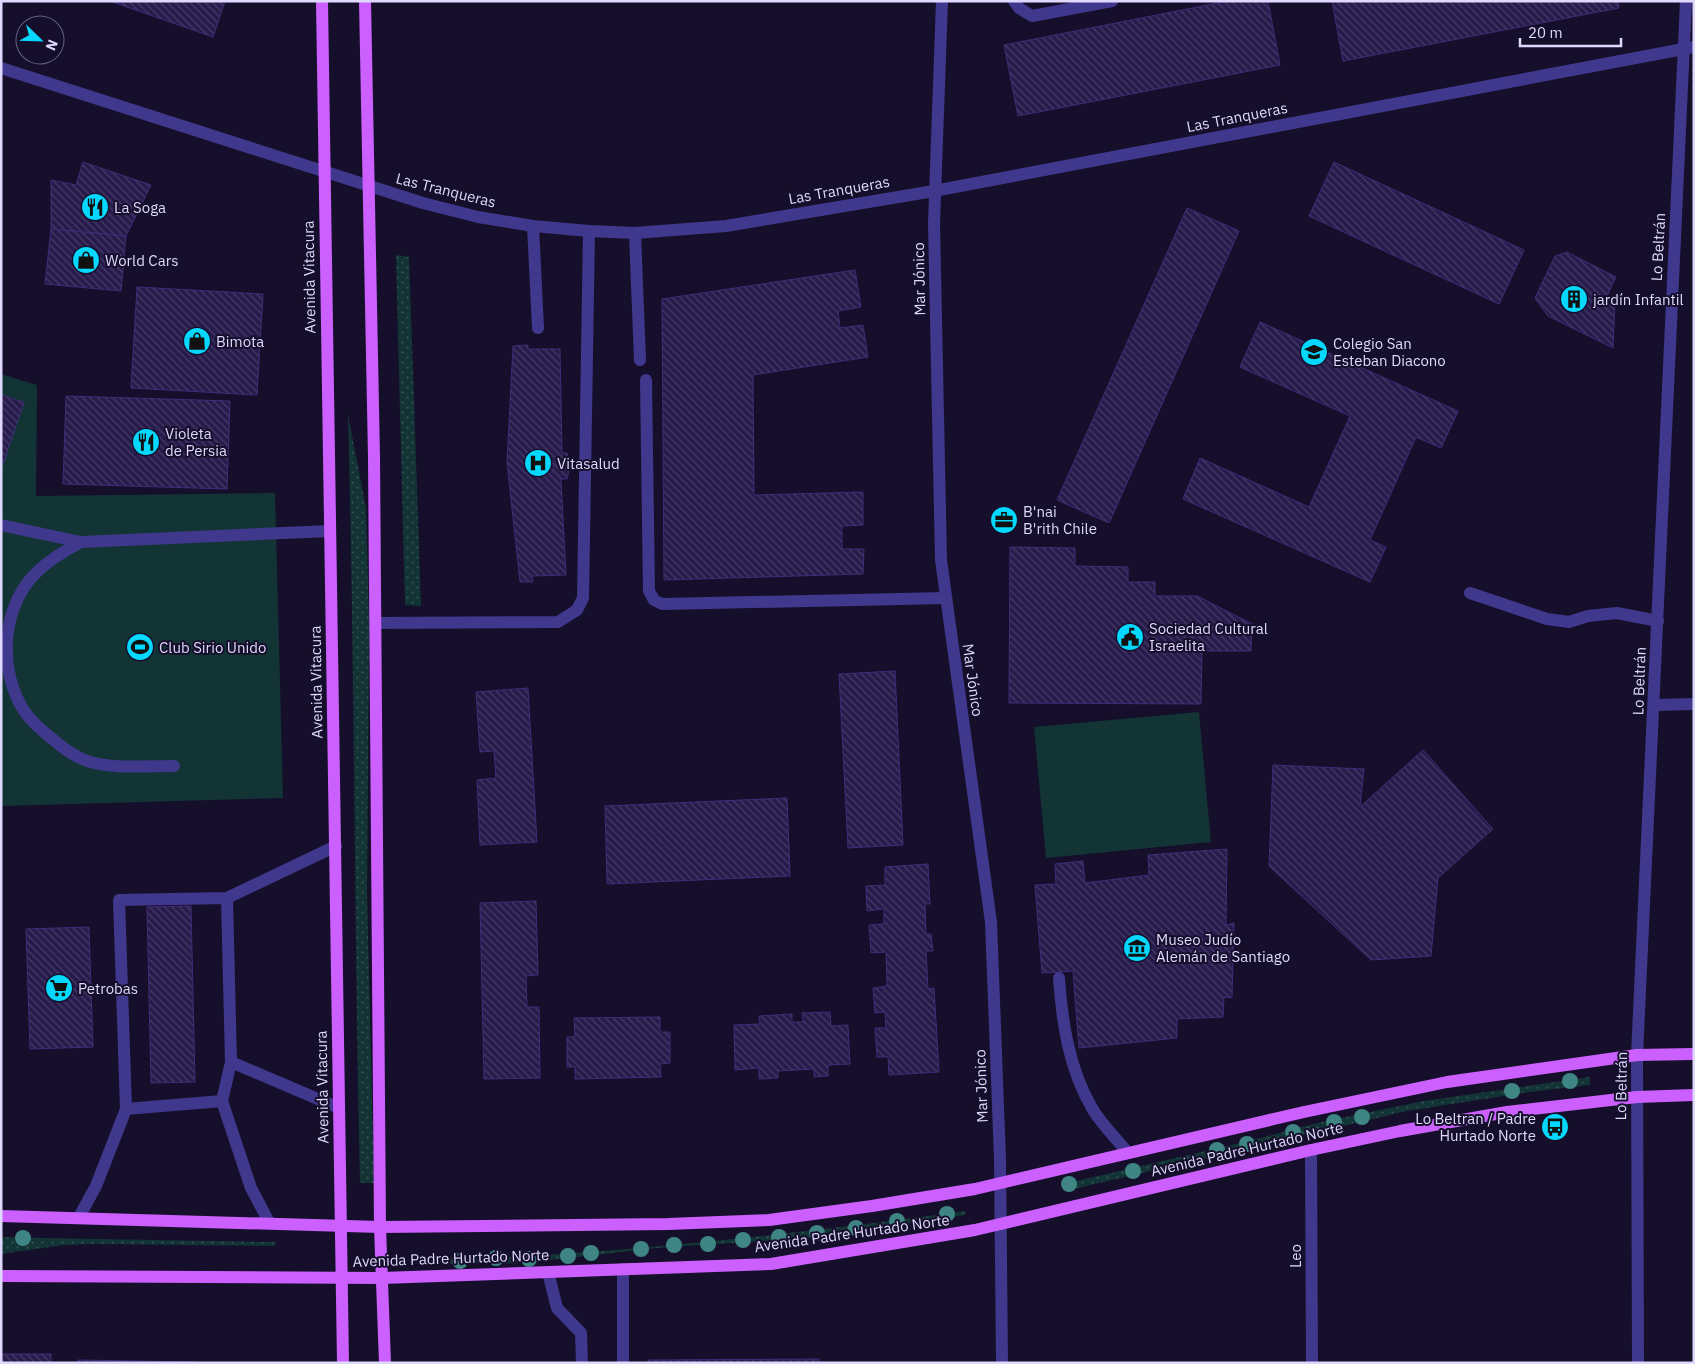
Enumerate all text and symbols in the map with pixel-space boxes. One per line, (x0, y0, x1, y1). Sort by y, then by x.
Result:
north arrow (15, 15, 65, 65)
scale bar (1520, 15, 1621, 47)
text: 20 m (1528, 23, 1563, 42)
text: N (42, 37, 62, 53)
street label: Las Tranqueras (1185, 98, 1289, 136)
street label: Las Tranqueras (394, 168, 498, 212)
street label: Las Tranqueras (787, 172, 891, 208)
restaurant icon: La Soga (80, 192, 110, 222)
place label: La Soga (114, 198, 166, 217)
street label: Lo Beltrán (1647, 212, 1669, 282)
street label: Avenida Vitacura (299, 220, 319, 334)
street label: Mar Jónico (909, 242, 929, 316)
shop icon: World Cars (71, 245, 101, 275)
place label: World Cars (105, 251, 179, 270)
building icon: jardín Infantil (1559, 284, 1589, 314)
place label: jardín Infantil (1593, 290, 1684, 309)
shop icon: Bimota (182, 326, 212, 356)
place label: Bimota (216, 332, 264, 351)
place label: Colegio San Esteban Diacono (1333, 334, 1446, 370)
school or university icon: Colegio San Esteban Diacono (1299, 337, 1329, 367)
place label: Violeta de Persia (165, 424, 227, 460)
restaurant icon: Violeta de Persia (131, 427, 161, 457)
hospital icon: Vitasalud (523, 448, 553, 478)
place label: Vitasalud (557, 454, 620, 473)
place label: B'nai B'rith Chile (1023, 502, 1097, 538)
office icon: B'nai B'rith Chile (989, 505, 1019, 535)
place label: Sociedad Cultural Israelita (1149, 619, 1268, 655)
public building icon: Sociedad Cultural Israelita (1115, 622, 1145, 652)
street label: Avenida Vitacura (306, 625, 326, 739)
sports icon: Club Sirio Unido (125, 632, 155, 662)
place label: Club Sirio Unido (159, 638, 266, 657)
street label: Mar Jónico (958, 642, 988, 718)
street label: Lo Beltrán (1628, 646, 1650, 716)
place label: Museo Judío Alemán de Santiago (1156, 930, 1290, 966)
museum icon: Museo Judío Alemán de Santiago (1122, 933, 1152, 963)
supermarket icon: Petrobas (44, 973, 74, 1003)
place label: Petrobas (78, 979, 138, 998)
street label: Avenida Vitacura (312, 1030, 332, 1144)
street label: Mar Jónico (970, 1049, 992, 1123)
street label: Lo Beltrán (1611, 1052, 1631, 1120)
place label: Lo Beltran / Padre Hurtado Norte (1415, 1109, 1536, 1145)
bus stop icon: Lo Beltran / Padre Hurtado Norte (1540, 1112, 1570, 1142)
street label: Avenida Padre Hurtado Norte (1149, 1118, 1345, 1180)
street label: Avenida Padre Hurtado Norte (753, 1210, 951, 1256)
street label: Leo (1286, 1244, 1305, 1268)
street label: Avenida Padre Hurtado Norte (352, 1245, 550, 1271)

